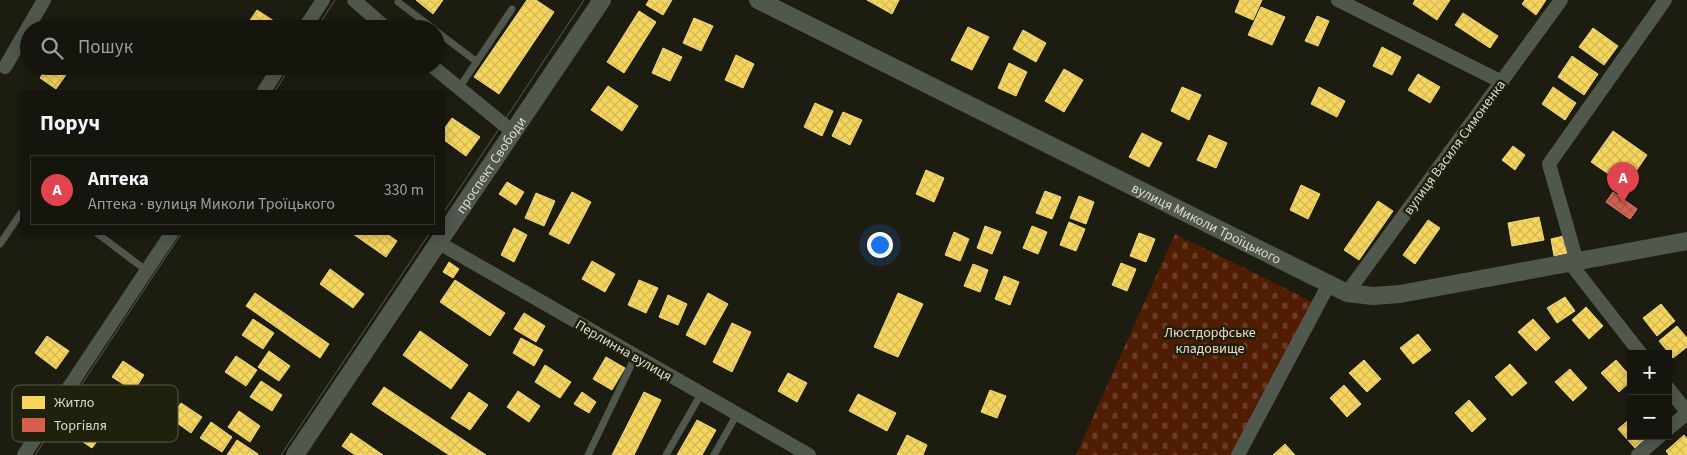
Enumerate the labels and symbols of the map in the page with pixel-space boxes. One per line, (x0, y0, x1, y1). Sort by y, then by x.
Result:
street label: вулиця Василя Симоненка (1399, 76, 1511, 219)
street label: проспект Свободи (452, 113, 532, 218)
pin: A (1607, 162, 1639, 203)
street label: вулиця Миколи Троїцького (1128, 178, 1284, 270)
your location (867, 232, 893, 258)
street label: Перлинна вулиця (571, 315, 676, 387)
park label: Люстдорфське кладовище (1164, 323, 1256, 359)
legend (12, 385, 178, 442)
text: Житло (54, 393, 94, 413)
text: Торгівля (54, 416, 107, 436)

